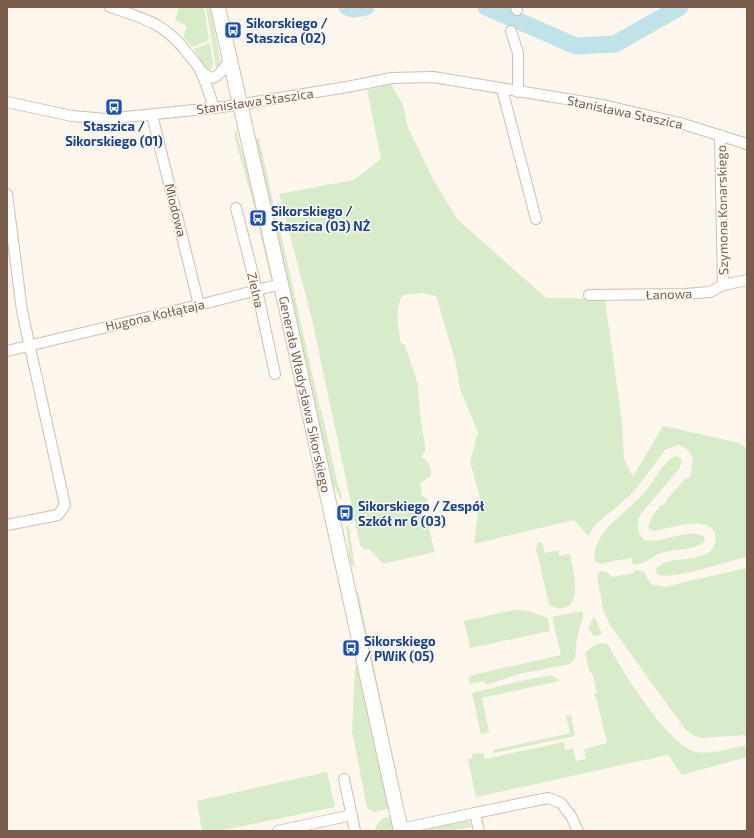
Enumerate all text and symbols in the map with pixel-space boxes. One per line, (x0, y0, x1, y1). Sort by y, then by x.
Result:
place label: Sikorskiego / Staszica (02) (246, 15, 328, 46)
bus stop icon: Sikorskiego / Staszica (02) (223, 20, 243, 40)
street label: Stanisława Staszica (195, 85, 315, 117)
street label: Stanisława Staszica (566, 92, 684, 132)
bus stop icon: Staszica / Sikorskiego (01) (104, 97, 124, 117)
place label: Staszica / Sikorskiego (01) (65, 118, 163, 149)
street label: Szymona Konarskiego (713, 145, 731, 275)
street label: Miodowa (162, 182, 190, 238)
place label: Sikorskiego / Staszica (03) NŻ (271, 203, 371, 234)
bus stop icon: Sikorskiego / Staszica (03) NŻ (248, 208, 268, 228)
street label: Zielna (244, 271, 268, 309)
street label: Łanowa (645, 285, 693, 303)
street label: Generała Władysława Sikorskiego (276, 295, 335, 494)
street label: Hugona Kołłątaja (104, 296, 206, 334)
place label: Sikorskiego / Zespół Szkół nr 6 (03) (358, 498, 485, 529)
bus stop icon: Sikorskiego / Zespół Szkół nr 6 (03) (335, 503, 355, 523)
place label: Sikorskiego / PWiK (05) (364, 633, 436, 664)
bus stop icon: Sikorskiego / PWiK (05) (341, 638, 361, 658)

